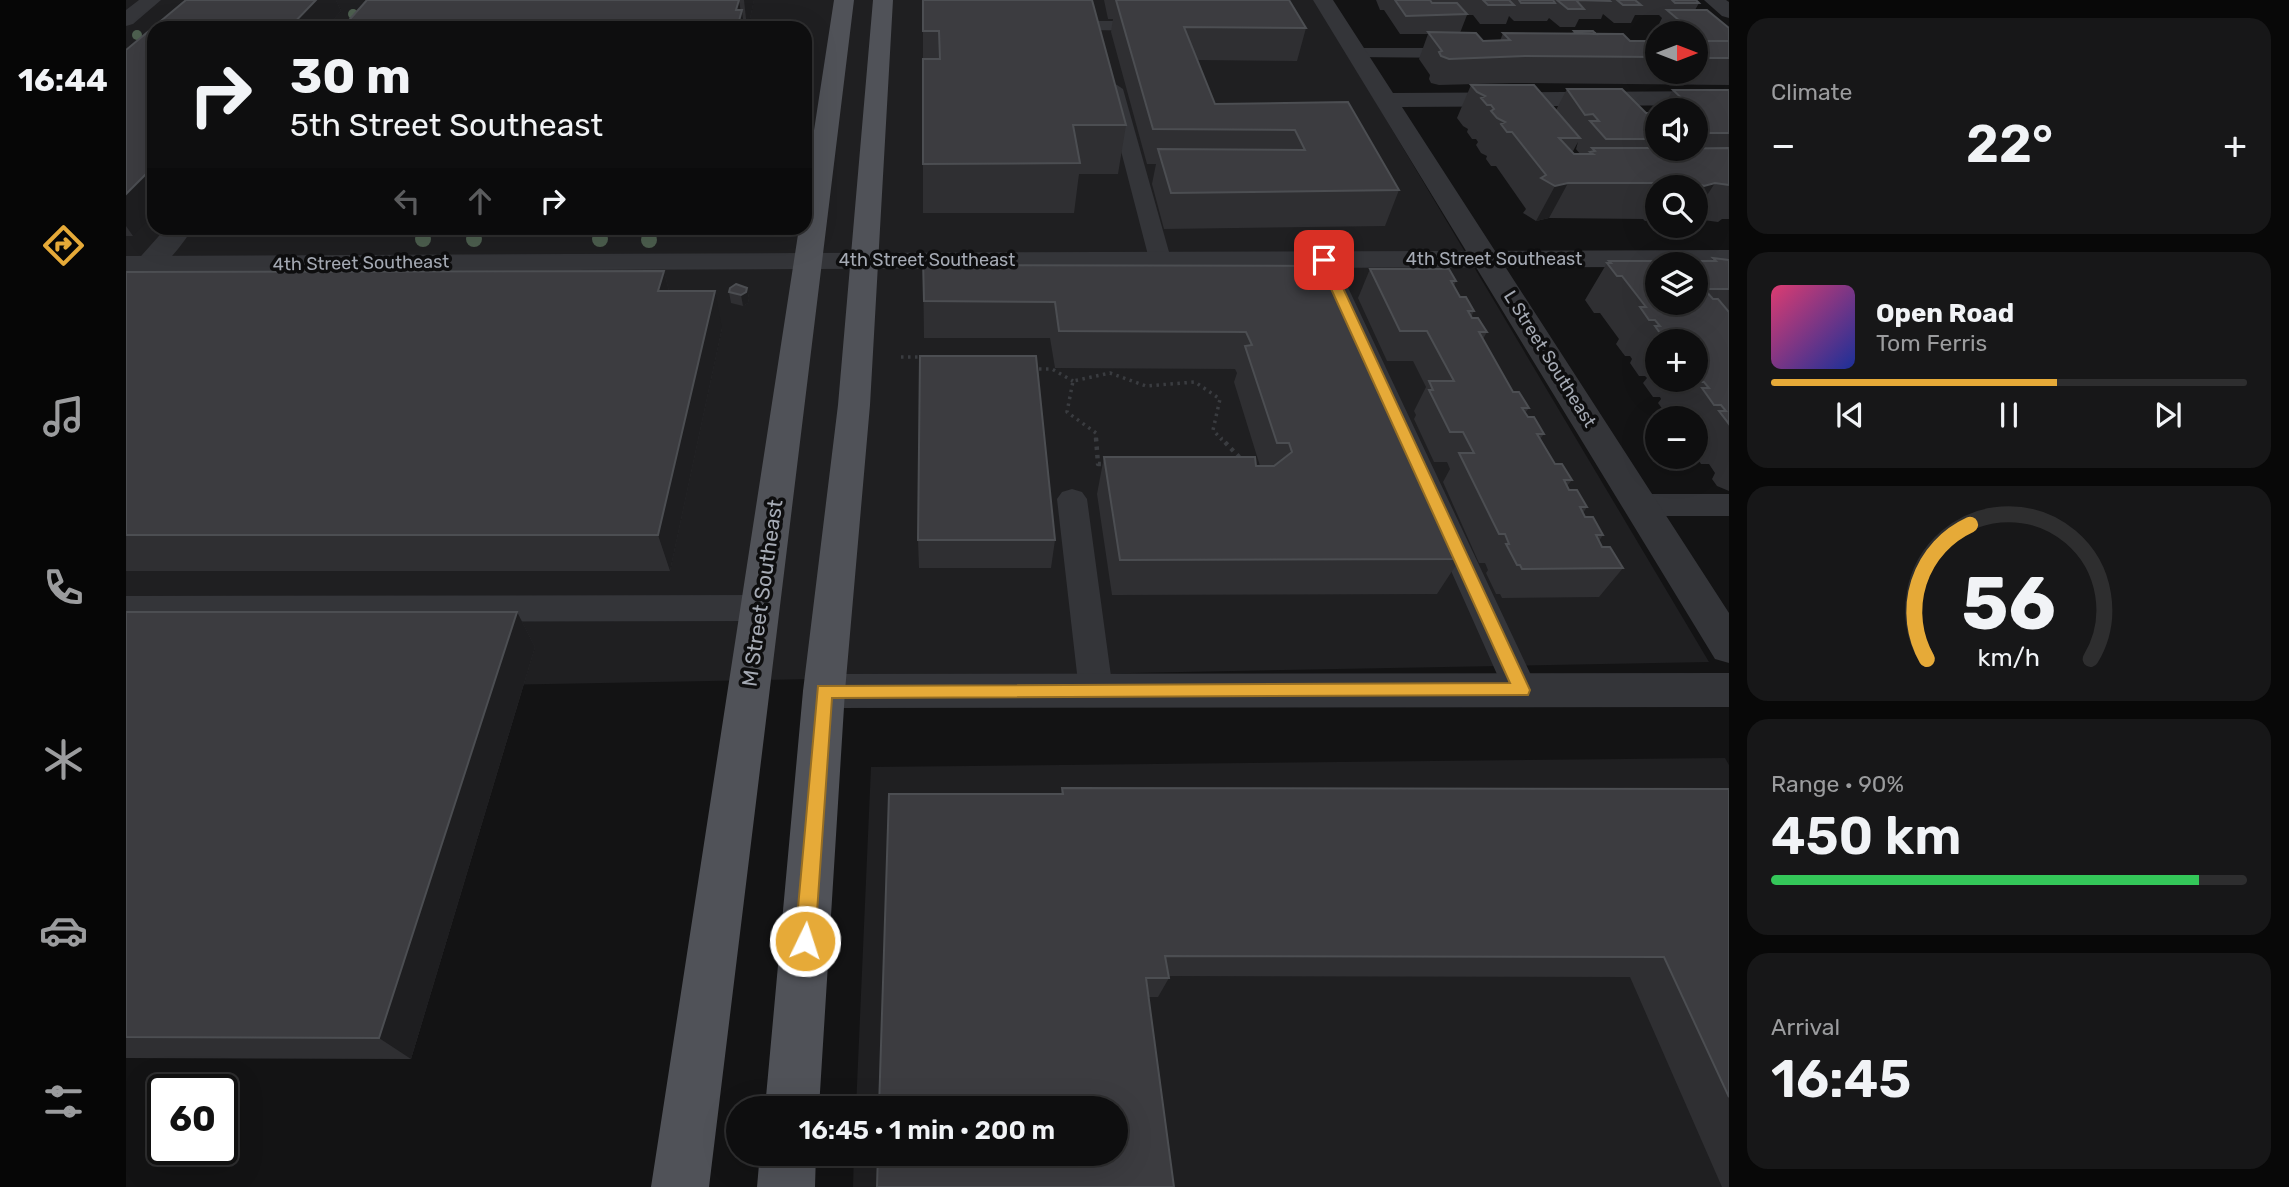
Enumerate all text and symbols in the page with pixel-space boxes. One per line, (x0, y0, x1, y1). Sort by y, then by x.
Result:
north arrow (1645, 21, 1708, 84)
map controls (1645, 21, 1708, 469)
text: 30 m (290, 47, 411, 105)
icon: right (175, 49, 266, 140)
text: 16:44 (18, 61, 108, 99)
text: Climate (1771, 78, 1852, 106)
button: sound (1645, 98, 1708, 161)
text: 5th Street Southeast (290, 106, 603, 144)
text: 22° (1966, 113, 2053, 175)
text: − (1771, 122, 1796, 168)
text: + (2223, 122, 2247, 168)
button: search (1645, 175, 1708, 238)
icon: left (388, 182, 426, 220)
icon: ahead (461, 182, 499, 220)
icon: right (534, 182, 572, 220)
icon: directions (39, 221, 88, 270)
pin (1294, 230, 1354, 290)
icon: arrive (1305, 241, 1343, 279)
street label: 4th Street Southeast (1406, 248, 1582, 270)
street label: 4th Street Southeast (839, 249, 1015, 271)
street label: 4th Street Southeast (273, 250, 449, 276)
button: layers (1645, 252, 1708, 315)
street label: L Street Southeast (1499, 287, 1601, 431)
text: Open Road (1876, 298, 2014, 329)
button: + (1645, 329, 1708, 392)
text: Tom Ferris (1876, 329, 1987, 357)
icon: music (39, 392, 88, 441)
icon: previous (1831, 396, 1869, 434)
icon: pause (1990, 396, 2028, 434)
icon: next (2149, 396, 2187, 434)
button: − (1645, 406, 1708, 469)
street label: M Street Southeast (736, 498, 788, 688)
text: 56 (1962, 562, 2056, 648)
icon: phone (39, 563, 88, 612)
text: km/h (1978, 643, 2040, 672)
icon: climate (39, 735, 88, 784)
text: Range · 90% (1771, 770, 1904, 798)
text: 450 km (1771, 805, 1962, 867)
position arrow (768, 904, 842, 978)
icon: car (39, 906, 88, 955)
text: Arrival (1771, 1013, 1840, 1041)
text: 16:45 (1771, 1048, 1911, 1110)
speed limit sign: 60 (147, 1074, 238, 1165)
icon: filters (39, 1077, 88, 1126)
text: 16:45 · 1 min · 200 m (799, 1115, 1055, 1146)

